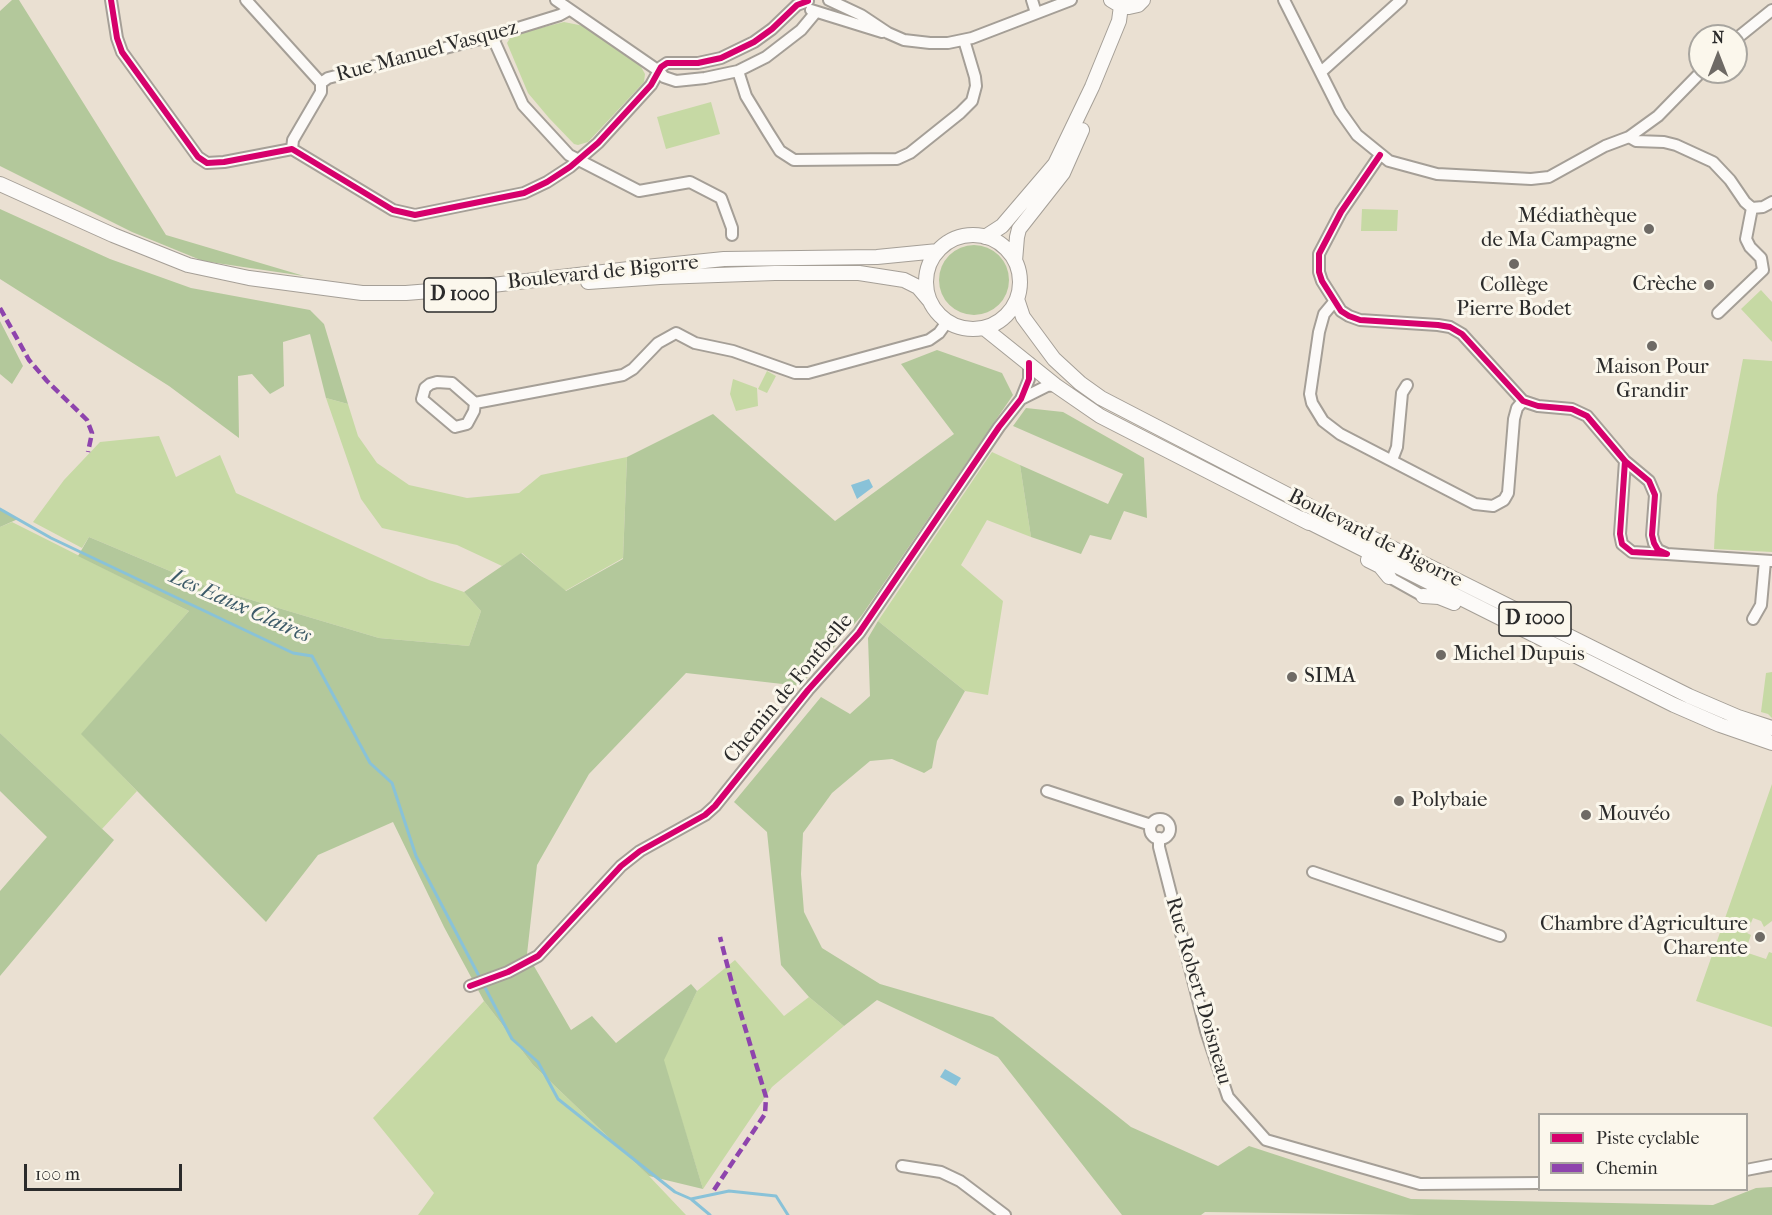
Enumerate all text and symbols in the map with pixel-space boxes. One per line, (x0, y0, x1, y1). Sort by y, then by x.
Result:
street label: Rue Manuel Vasquez (333, 16, 521, 88)
north arrow (1688, 24, 1748, 84)
text: N (1712, 28, 1724, 47)
place label: Médiathèque de Ma Campagne (1481, 204, 1637, 254)
marker: Médiathèque de Ma Campagne (1642, 222, 1656, 236)
street label: Boulevard de Bigorre (506, 250, 700, 296)
marker: Collège Pierre Bodet (1507, 257, 1521, 271)
place label: Crèche (1632, 272, 1697, 298)
place label: Collège Pierre Bodet (1456, 273, 1572, 323)
road number: D 1000 (424, 278, 496, 312)
marker: Crèche (1702, 278, 1716, 292)
marker: Maison Pour Grandir (1645, 339, 1659, 353)
place label: Maison Pour Grandir (1595, 355, 1709, 405)
street label: Boulevard de Bigorre (1284, 484, 1466, 594)
water label: Les Eaux Claires (165, 564, 315, 650)
road number: D 1000 (1499, 602, 1571, 636)
street label: Chemin de Fontbelle (719, 609, 859, 769)
place label: Michel Dupuis (1453, 642, 1585, 668)
marker: Michel Dupuis (1434, 648, 1448, 662)
place label: SIMA (1304, 664, 1356, 690)
marker: SIMA (1285, 670, 1299, 684)
place label: Polybaie (1411, 788, 1487, 814)
marker: Polybaie (1392, 794, 1406, 808)
place label: Mouvéo (1598, 802, 1670, 828)
marker: Mouvéo (1579, 808, 1593, 822)
street label: Rue Robert Doisneau (1159, 894, 1237, 1088)
place label: Chambre d'Agriculture Charente (1540, 912, 1748, 962)
marker: Chambre d'Agriculture Charente (1753, 930, 1767, 944)
legend (1538, 1113, 1748, 1191)
text: Piste cyclable (1596, 1128, 1699, 1149)
scale bar (27, 1152, 184, 1190)
text: Chemin (1596, 1158, 1658, 1179)
text: 100 m (35, 1164, 80, 1185)

